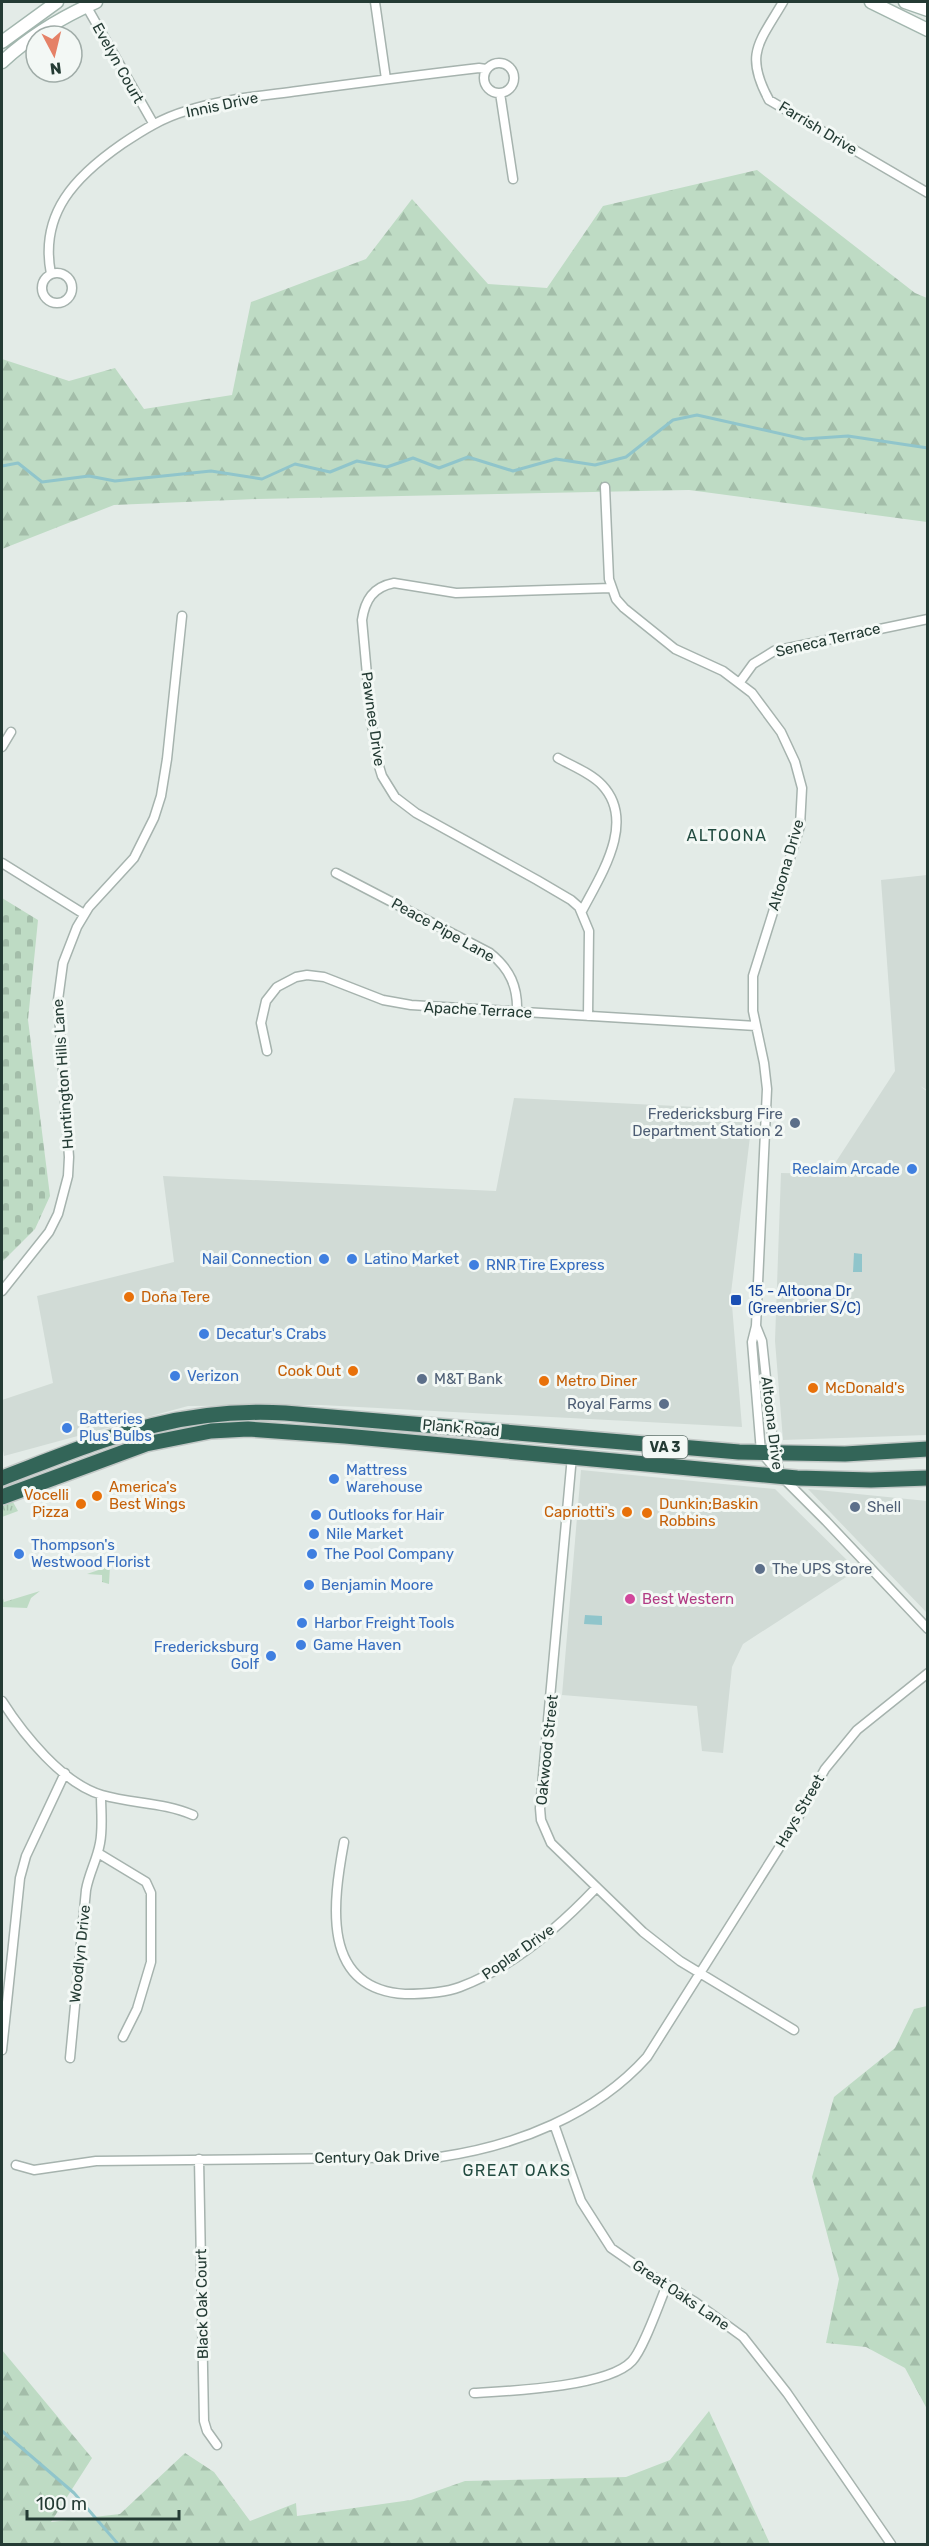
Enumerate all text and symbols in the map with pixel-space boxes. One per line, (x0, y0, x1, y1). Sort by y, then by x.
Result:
street label: Evelyn Court (89, 20, 148, 106)
north arrow (24, 24, 84, 84)
text: N (49, 58, 63, 79)
street label: Innis Drive (184, 89, 260, 121)
street label: Farrish Drive (776, 98, 860, 158)
street label: Seneca Terrace (774, 619, 882, 661)
street label: Pawnee Drive (357, 670, 389, 768)
street label: Altoona Drive (764, 817, 808, 913)
district label: ALTOONA (687, 826, 767, 845)
street label: Peace Pipe Lane (388, 894, 498, 966)
street label: Huntington Hills Lane (49, 998, 77, 1150)
street label: Apache Terrace (423, 998, 533, 1022)
place label: Fredericksburg Fire Department Station 2 (632, 1105, 783, 1140)
marker: Fredericksburg Fire Department Station 2 (788, 1116, 802, 1130)
place label: Reclaim Arcade (792, 1160, 900, 1178)
marker: Reclaim Arcade (905, 1162, 919, 1176)
place label: Nail Connection (202, 1250, 312, 1268)
place label: Latino Market (364, 1250, 459, 1268)
marker: Nail Connection (317, 1252, 331, 1266)
marker: Latino Market (345, 1252, 359, 1266)
place label: RNR Tire Express (486, 1256, 605, 1274)
marker: RNR Tire Express (467, 1258, 481, 1272)
place label: 15 - Altoona Dr (Greenbrier S/C) (748, 1282, 861, 1317)
place label: Doña Tere (141, 1288, 210, 1306)
marker: Doña Tere (122, 1290, 136, 1304)
marker: 15 - Altoona Dr (Greenbrier S/C) (729, 1293, 743, 1307)
place label: Decatur's Crabs (216, 1325, 327, 1343)
marker: Decatur's Crabs (197, 1327, 211, 1341)
place label: Cook Out (277, 1362, 341, 1380)
marker: Cook Out (346, 1364, 360, 1378)
place label: Verizon (187, 1367, 239, 1385)
marker: Verizon (168, 1369, 182, 1383)
place label: M&T Bank (434, 1370, 503, 1388)
marker: M&T Bank (415, 1372, 429, 1386)
place label: Metro Diner (556, 1372, 637, 1390)
marker: Metro Diner (537, 1374, 551, 1388)
street label: Altoona Drive (757, 1375, 787, 1471)
place label: McDonald's (825, 1379, 905, 1397)
marker: McDonald's (806, 1381, 820, 1395)
place label: Royal Farms (567, 1395, 652, 1413)
marker: Royal Farms (657, 1397, 671, 1411)
place label: Batteries Plus Bulbs (79, 1410, 152, 1445)
street label: Plank Road (422, 1416, 500, 1440)
marker: Batteries Plus Bulbs (60, 1421, 74, 1435)
road number: VA 3 (642, 1436, 688, 1458)
place label: Mattress Warehouse (346, 1461, 423, 1496)
marker: Mattress Warehouse (327, 1472, 341, 1486)
place label: America's Best Wings (109, 1478, 186, 1513)
place label: Vocelli Pizza (24, 1486, 69, 1521)
marker: America's Best Wings (90, 1489, 104, 1503)
place label: Dunkin;Baskin Robbins (659, 1495, 758, 1530)
marker: Vocelli Pizza (74, 1497, 88, 1511)
place label: Shell (867, 1498, 901, 1516)
marker: Shell (848, 1500, 862, 1514)
place label: Capriotti's (544, 1503, 615, 1521)
marker: Capriotti's (620, 1505, 634, 1519)
place label: Outlooks for Hair (328, 1506, 444, 1524)
marker: Dunkin;Baskin Robbins (640, 1506, 654, 1520)
marker: Outlooks for Hair (309, 1508, 323, 1522)
place label: Nile Market (326, 1525, 403, 1543)
marker: Nile Market (307, 1527, 321, 1541)
place label: Thompson's Westwood Florist (31, 1536, 150, 1571)
place label: The Pool Company (324, 1545, 454, 1563)
marker: Thompson's Westwood Florist (12, 1547, 26, 1561)
marker: The Pool Company (305, 1547, 319, 1561)
place label: The UPS Store (772, 1560, 873, 1578)
marker: The UPS Store (753, 1562, 767, 1576)
place label: Benjamin Moore (321, 1576, 433, 1594)
marker: Benjamin Moore (302, 1578, 316, 1592)
place label: Best Western (642, 1590, 734, 1608)
marker: Best Western (623, 1592, 637, 1606)
place label: Harbor Freight Tools (314, 1614, 455, 1632)
marker: Harbor Freight Tools (295, 1616, 309, 1630)
place label: Game Haven (313, 1636, 401, 1654)
place label: Fredericksburg Golf (154, 1638, 259, 1673)
marker: Game Haven (294, 1638, 308, 1652)
marker: Fredericksburg Golf (264, 1649, 278, 1663)
street label: Oakwood Street (532, 1694, 562, 1806)
street label: Hays Street (772, 1771, 828, 1851)
street label: Woodlyn Drive (66, 1904, 94, 2004)
street label: Poplar Drive (478, 1920, 558, 1984)
street label: Century Oak Drive (314, 2147, 440, 2167)
district label: GREAT OAKS (462, 2161, 572, 2180)
street label: Black Oak Court (192, 2249, 212, 2359)
street label: Great Oaks Lane (629, 2256, 733, 2334)
scale bar (27, 2483, 178, 2521)
text: 100 m (36, 2493, 87, 2515)

